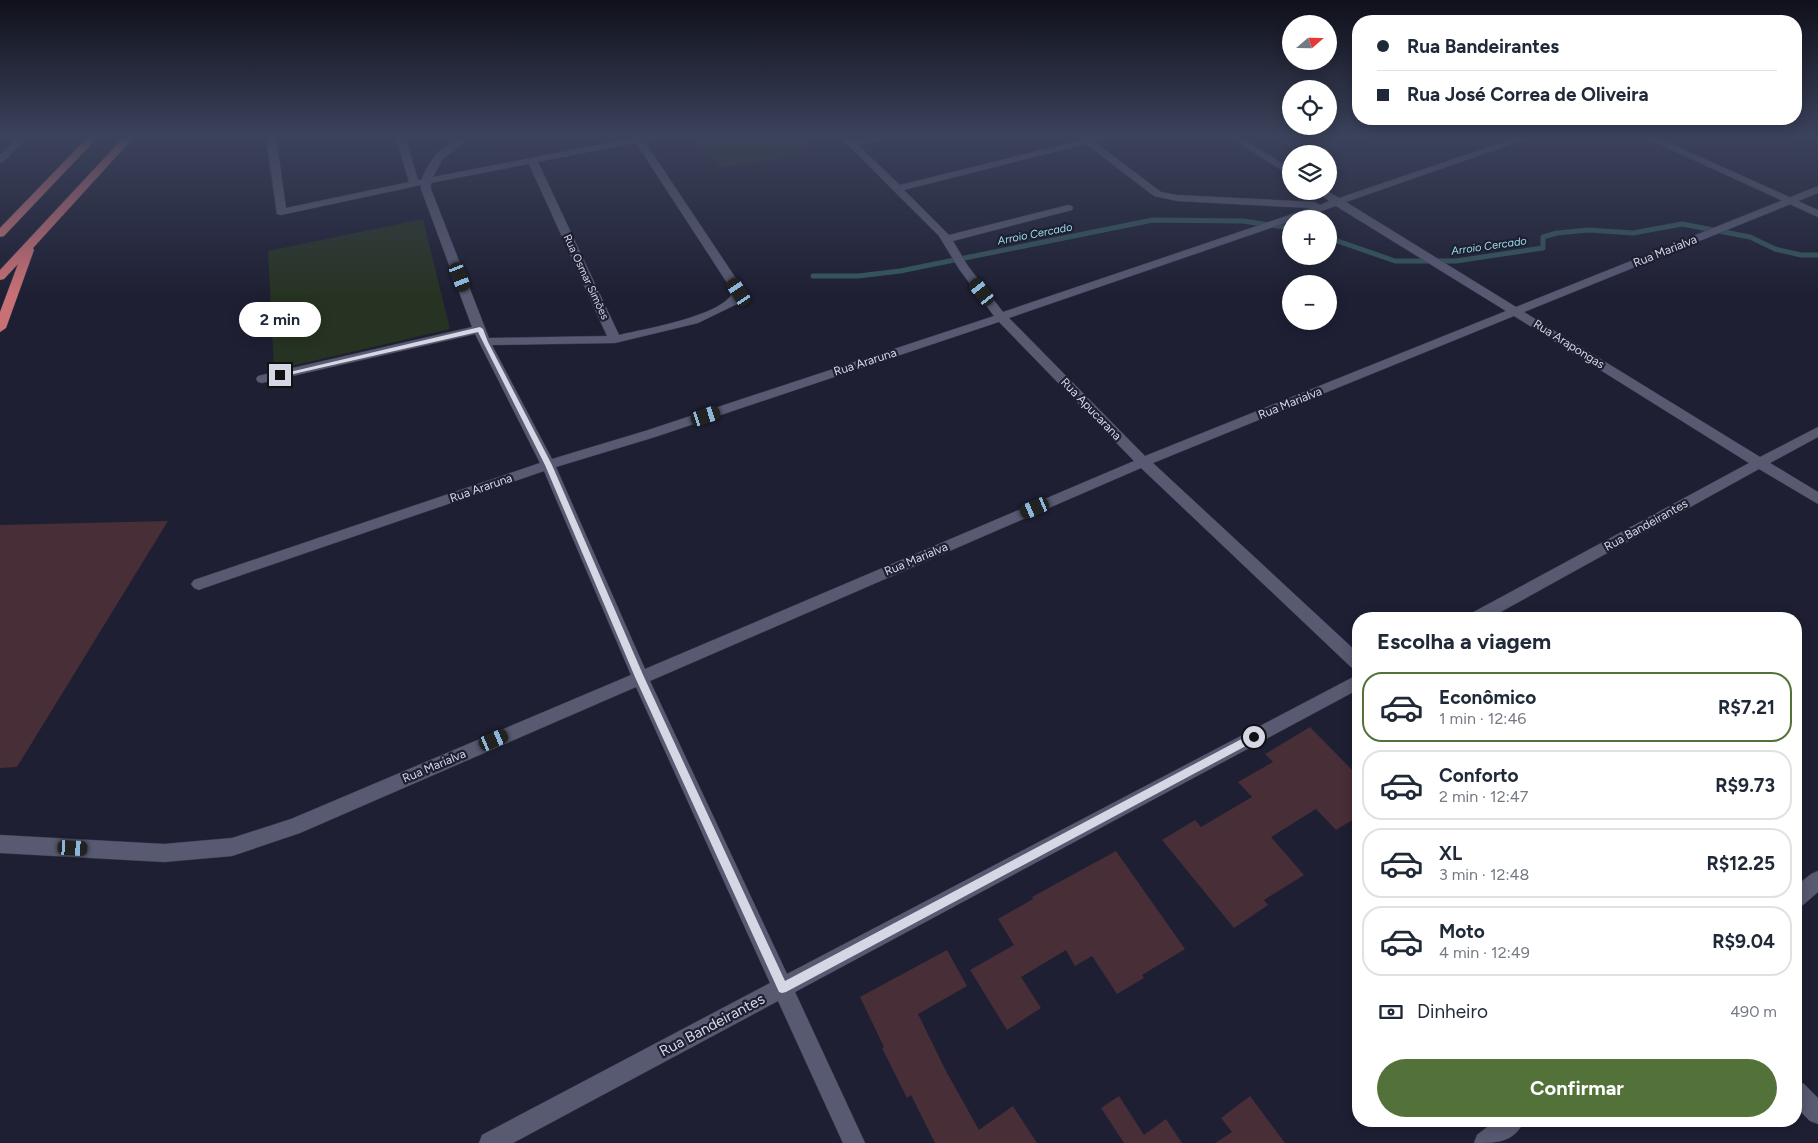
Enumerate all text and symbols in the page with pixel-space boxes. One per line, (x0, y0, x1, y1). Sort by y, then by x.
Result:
north arrow (1282, 15, 1338, 70)
map controls (1282, 15, 1337, 330)
text: Rua Bandeirantes (1407, 35, 1559, 58)
button: locate (1282, 80, 1337, 135)
text: Rua José Correa de Oliveira (1407, 83, 1649, 106)
button: layers (1282, 145, 1337, 200)
button: + (1282, 210, 1337, 265)
water label: Arroio Cercado (995, 220, 1074, 248)
street label: Rua Osmar Simões (561, 232, 611, 322)
street label: Rua Marialva (1631, 232, 1699, 270)
water label: Arroio Cercado (1449, 234, 1528, 258)
car (447, 260, 472, 294)
car (724, 275, 753, 309)
button: − (1282, 275, 1337, 330)
car (966, 276, 997, 308)
callout: 2 min (239, 302, 321, 338)
text: 2 min (260, 310, 300, 329)
street label: Rua Arapongas (1531, 317, 1607, 372)
street label: Rua Araruna (832, 345, 898, 379)
route end (269, 364, 291, 386)
street label: Rua Apucarana (1058, 375, 1124, 443)
street label: Rua Marialva (1256, 384, 1324, 422)
car (689, 404, 722, 428)
street label: Rua Araruna (448, 471, 514, 505)
car (1018, 495, 1051, 521)
street label: Rua Bandeirantes (1602, 496, 1691, 554)
street label: Rua Marialva (882, 539, 950, 579)
text: Escolha a viagem (1377, 628, 1551, 655)
icon: car (1379, 685, 1424, 730)
text: Econômico (1439, 686, 1536, 709)
text: R$7.21 (1718, 696, 1775, 719)
text: 1 min · 12:46 (1439, 709, 1526, 728)
route start (1243, 726, 1265, 748)
car (477, 727, 510, 753)
street label: Rua Marialva (400, 746, 468, 786)
icon: car (1379, 763, 1424, 808)
text: Conforto (1439, 764, 1519, 787)
text: R$9.73 (1715, 774, 1775, 797)
text: 2 min · 12:47 (1439, 787, 1528, 806)
car (57, 840, 88, 856)
icon: car (1379, 841, 1424, 886)
text: XL (1439, 842, 1462, 865)
text: R$12.25 (1706, 852, 1775, 875)
text: 3 min · 12:48 (1439, 865, 1529, 884)
icon: car (1379, 919, 1424, 964)
text: Moto (1439, 920, 1485, 943)
text: R$9.04 (1712, 930, 1775, 953)
text: 4 min · 12:49 (1439, 943, 1530, 962)
street label: Rua Bandeirantes (656, 990, 768, 1060)
icon: cash (1377, 998, 1405, 1026)
text: Dinheiro (1417, 1000, 1488, 1023)
text: 490 m (1730, 1002, 1777, 1021)
button: Confirmar (1377, 1059, 1777, 1117)

